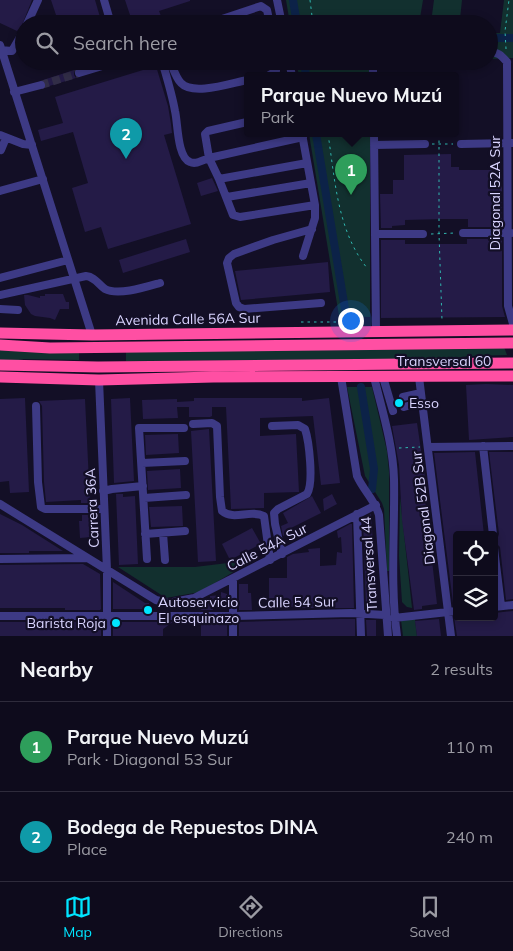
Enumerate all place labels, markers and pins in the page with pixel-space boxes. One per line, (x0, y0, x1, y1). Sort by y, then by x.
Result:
pin: 2 (110, 118, 142, 159)
pin: 1 (335, 154, 367, 195)
place label: Esso (409, 394, 439, 412)
marker: Esso (393, 397, 405, 409)
place label: Autoservicio El esquinazo (158, 593, 239, 627)
marker: Autoservicio El esquinazo (142, 604, 154, 616)
place label: Barista Roja (27, 614, 106, 632)
marker: Barista Roja (110, 617, 122, 629)

